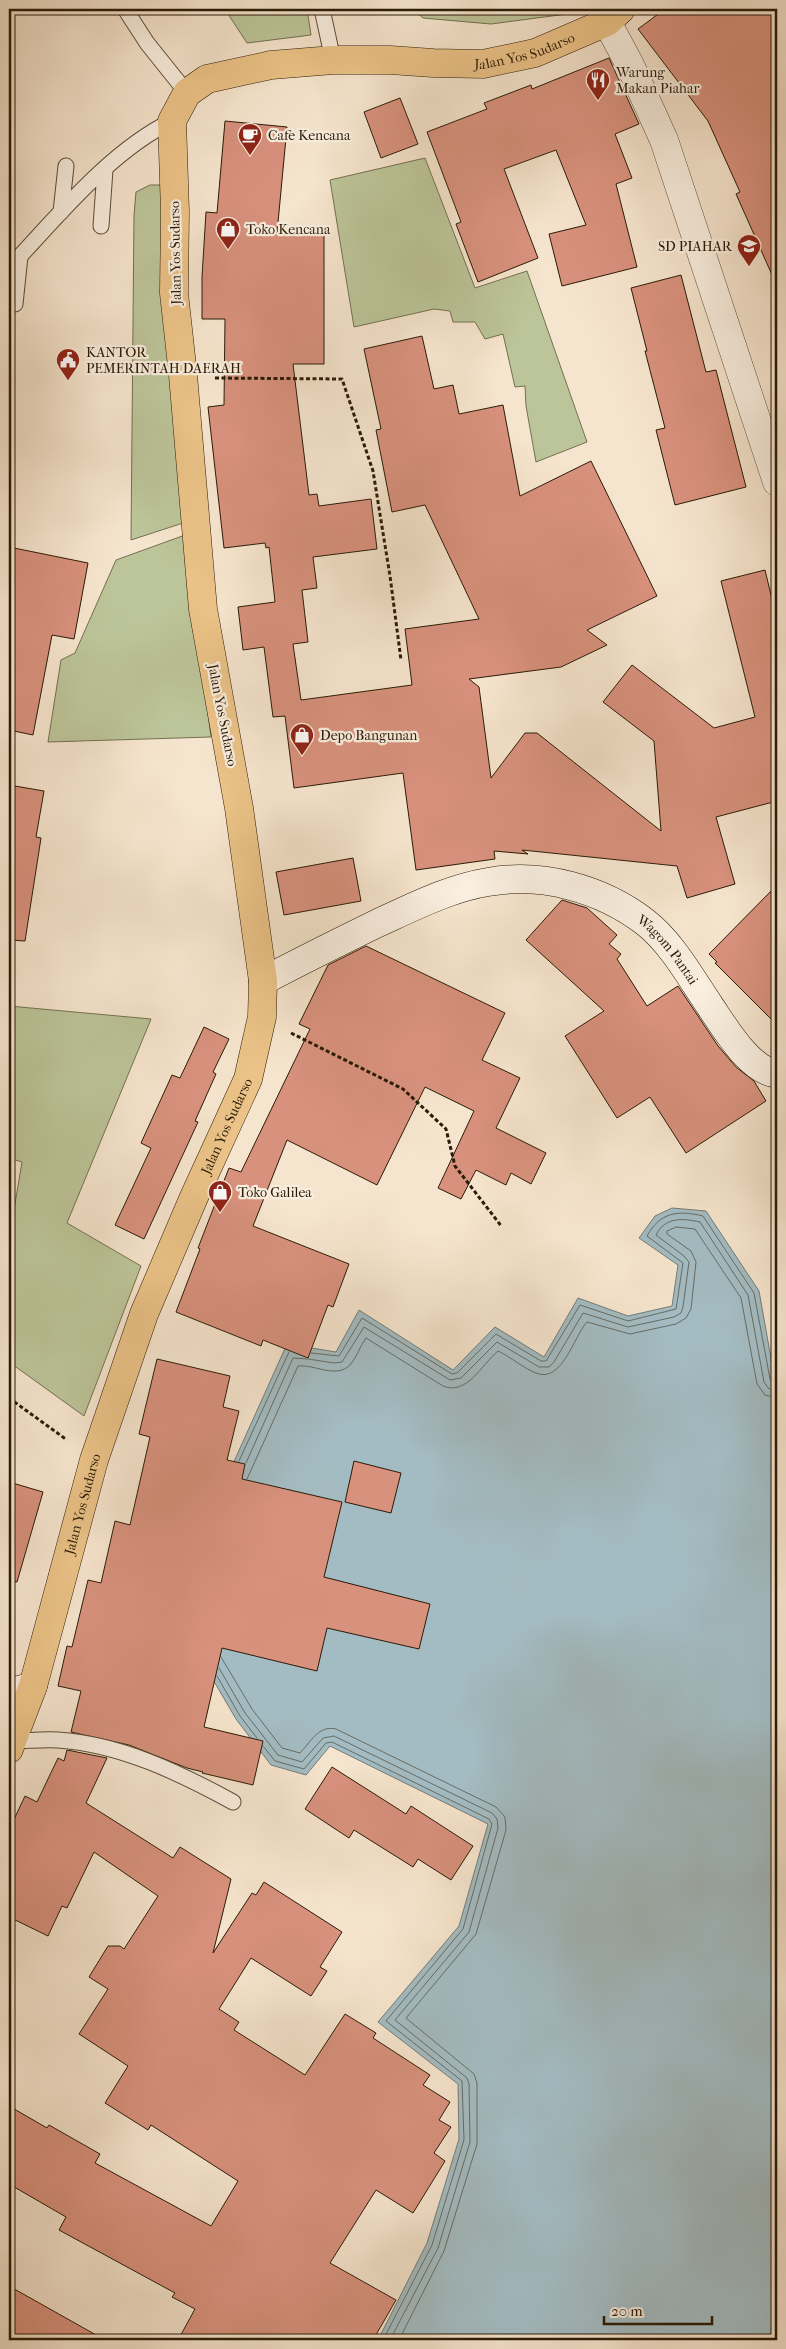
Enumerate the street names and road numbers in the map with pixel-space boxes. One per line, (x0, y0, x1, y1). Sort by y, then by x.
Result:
street label: Jalan Yos Sudarso (473, 29, 577, 73)
street label: Jalan Yos Sudarso (166, 201, 185, 306)
street label: Jalan Yos Sudarso (204, 662, 241, 768)
street label: Wagom Pantai (633, 910, 702, 988)
street label: Jalan Yos Sudarso (197, 1076, 256, 1178)
street label: Jalan Yos Sudarso (61, 1451, 105, 1557)

